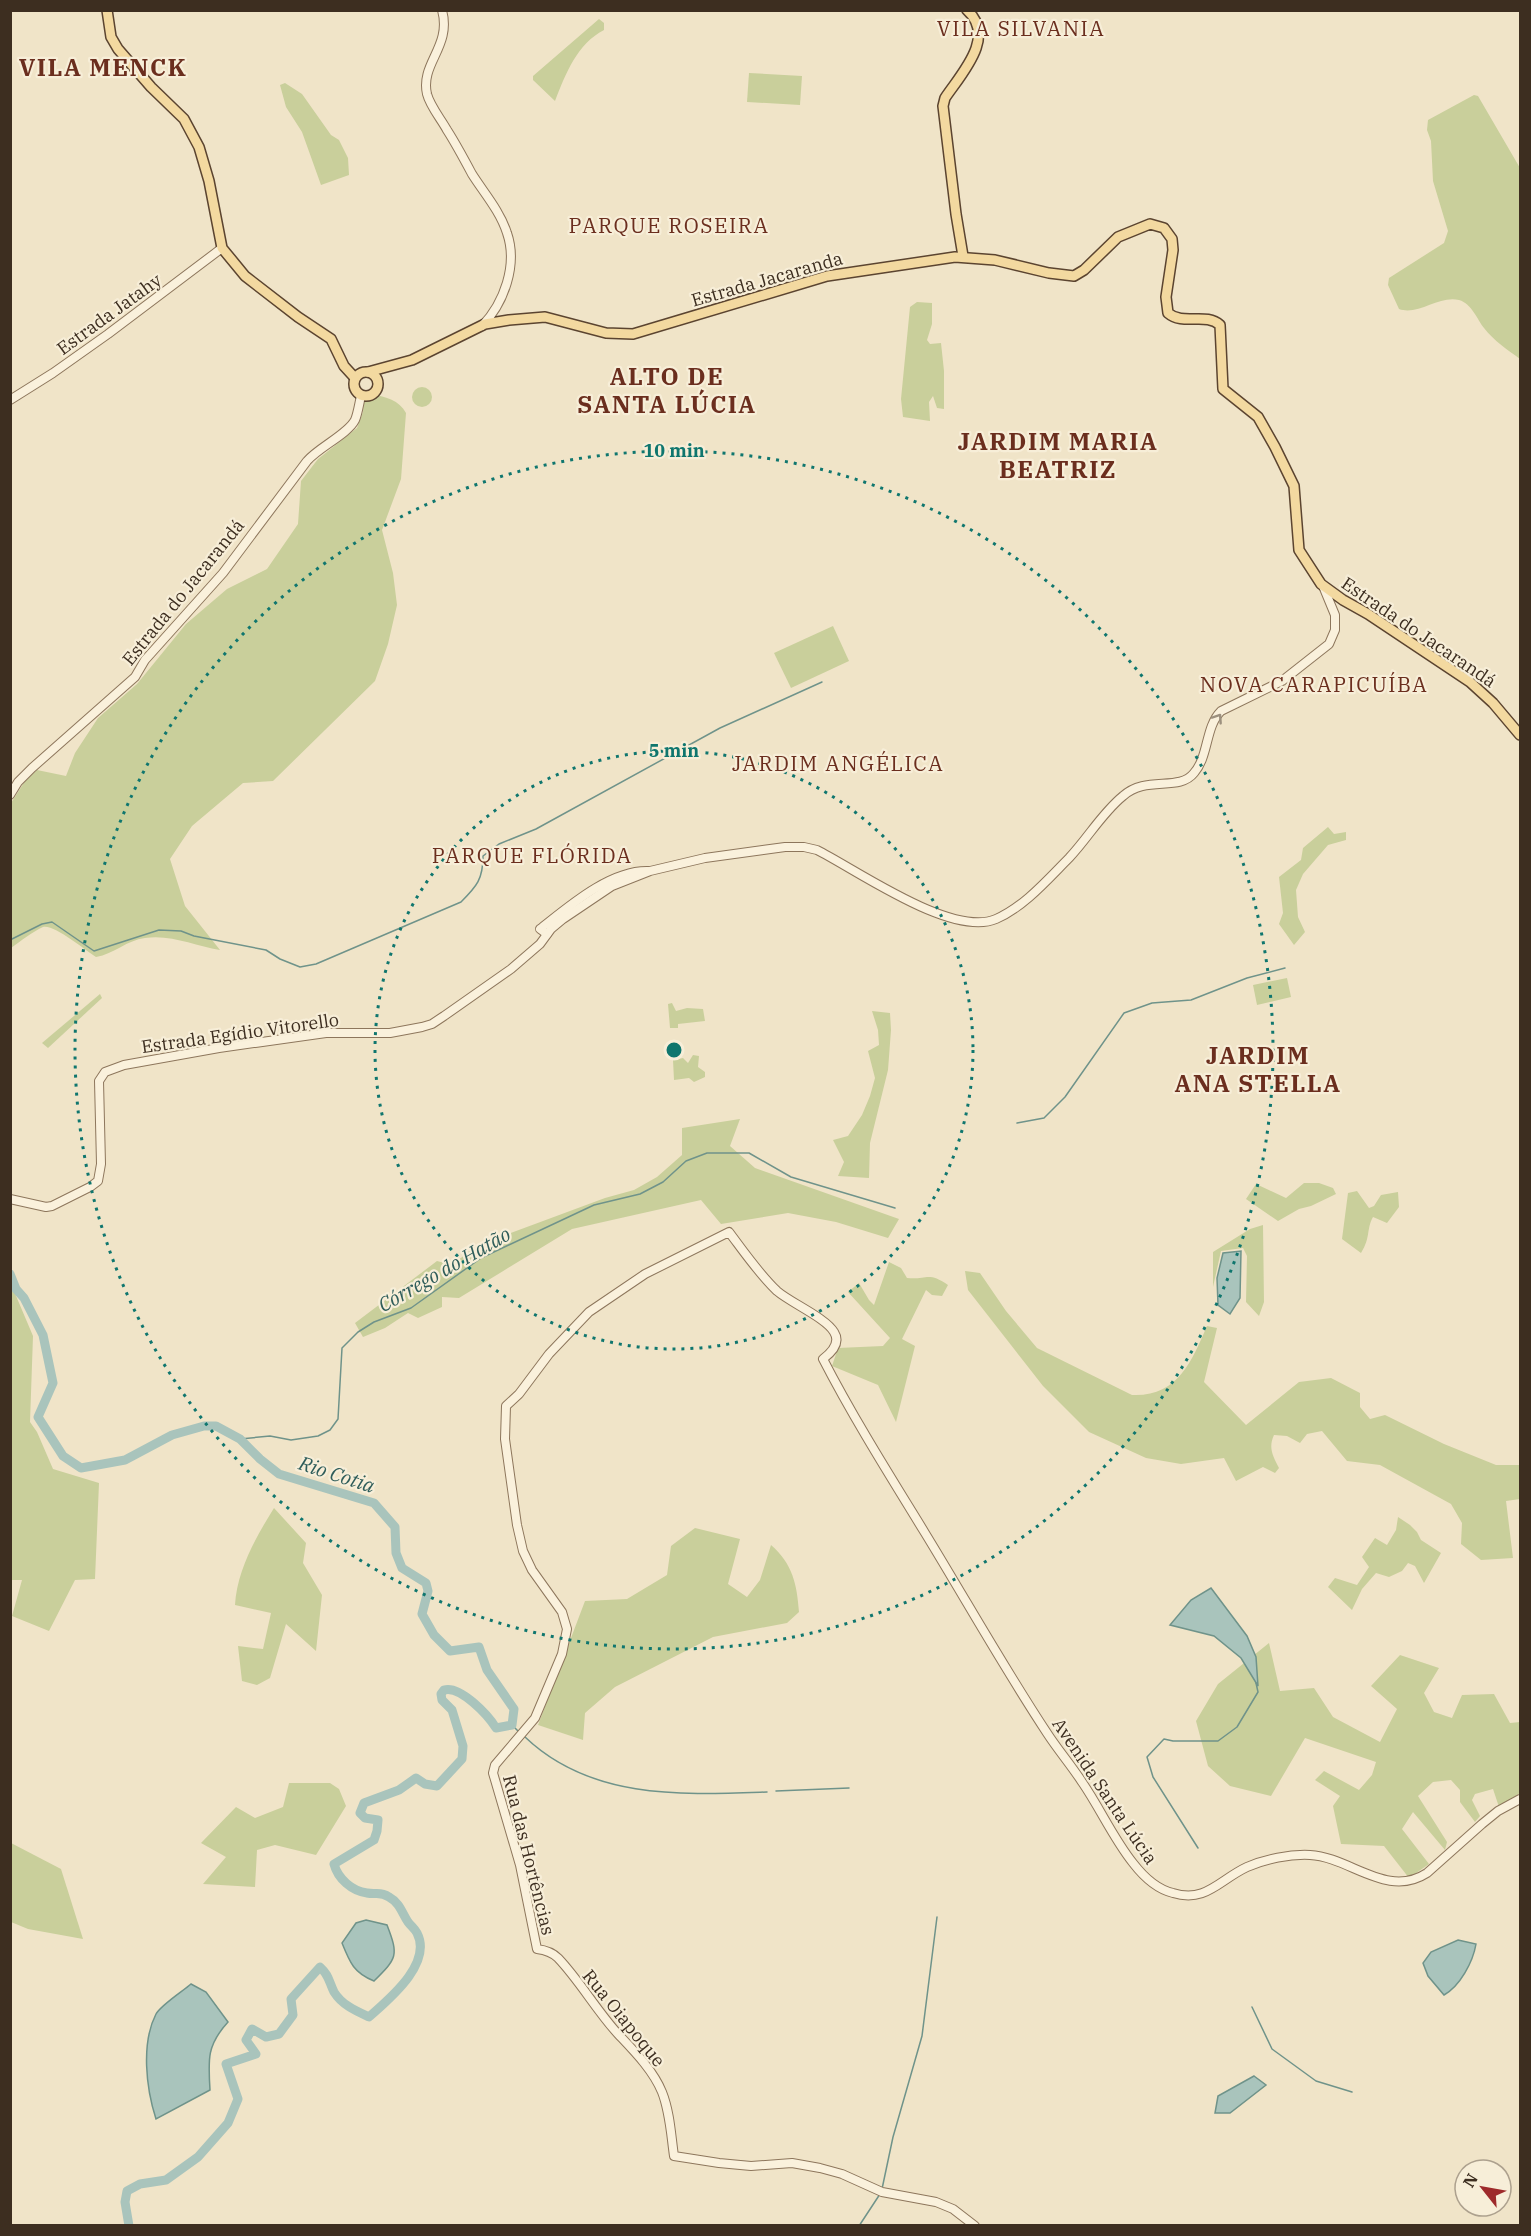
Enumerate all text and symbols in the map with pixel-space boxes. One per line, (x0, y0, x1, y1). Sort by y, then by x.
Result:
district label: VILA SILVANIA (937, 14, 1105, 42)
district label: VILA MENCK (19, 51, 187, 83)
district label: PARQUE ROSEIRA (568, 211, 770, 239)
street label: Estrada Jacaranda (689, 246, 846, 312)
street label: Estrada Jatahy (52, 268, 166, 360)
district label: ALTO DE SANTA LÚCIA (577, 360, 757, 420)
district label: JARDIM MARIA BEATRIZ (958, 425, 1158, 485)
text: 10 min (643, 439, 705, 462)
street label: Estrada do Jacarandá (117, 514, 249, 670)
street label: Estrada do Jacarandá (1337, 572, 1501, 692)
district label: NOVA CARAPICUÍBA (1200, 670, 1428, 698)
one-way arrow (1211, 714, 1222, 725)
text: 5 min (649, 739, 699, 762)
district label: JARDIM ANGÉLICA (732, 749, 944, 777)
district label: PARQUE FLÓRIDA (432, 841, 632, 869)
street label: Estrada Egídio Vitorello (140, 1008, 340, 1058)
district label: JARDIM ANA STELLA (1175, 1039, 1341, 1099)
centre of rings (664, 1040, 684, 1060)
water label: Córrego do Hatão (373, 1220, 515, 1318)
water label: Rio Cotia (295, 1449, 378, 1499)
street label: Avenida Santa Lúcia (1047, 1713, 1163, 1869)
street label: Rua das Hortências (498, 1772, 560, 1938)
street label: Rua Oiapoque (578, 1965, 670, 2071)
north arrow (1453, 2158, 1513, 2218)
text: N (1458, 2170, 1482, 2191)

